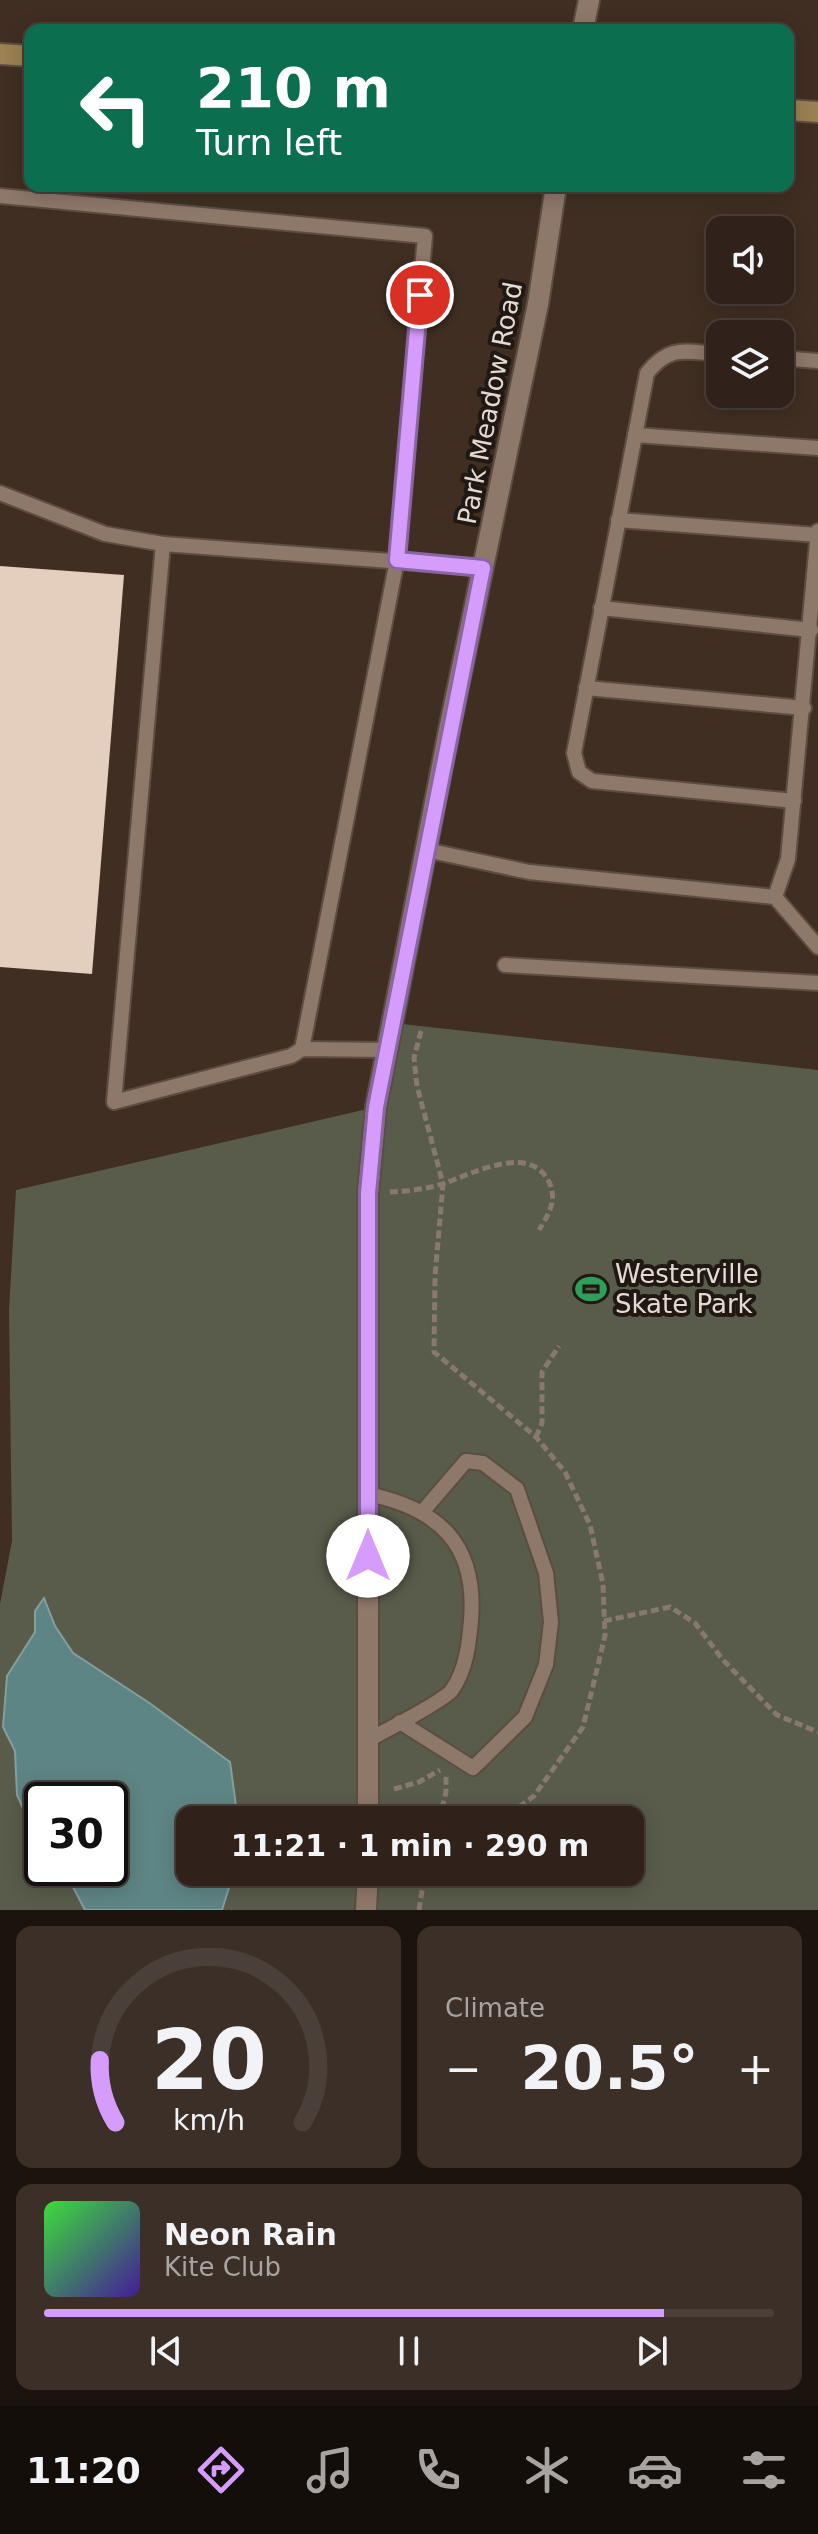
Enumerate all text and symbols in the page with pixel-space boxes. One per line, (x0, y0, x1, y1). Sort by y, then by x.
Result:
text: 210 m (196, 55, 391, 120)
icon: left (64, 56, 168, 160)
text: Turn left (196, 122, 342, 163)
map controls (706, 216, 794, 408)
button: sound (706, 216, 794, 304)
pin (386, 261, 454, 329)
icon: arrive (398, 273, 442, 317)
street label: Park Meadow Road (452, 279, 528, 527)
button: layers (706, 320, 794, 408)
place label: Westerville Skate Park (615, 1259, 759, 1319)
sports icon: Westerville Skate Park (574, 1272, 608, 1306)
position arrow (326, 1514, 410, 1598)
speed limit sign: 30 (24, 1782, 128, 1886)
text: 11:21 · 1 min · 290 m (231, 1828, 589, 1863)
text: Climate (445, 1993, 545, 2023)
text: 20 (151, 2012, 266, 2109)
text: 20.5° (520, 2033, 699, 2103)
text: − (445, 2043, 482, 2094)
text: + (737, 2043, 774, 2094)
text: km/h (172, 2103, 245, 2137)
text: Neon Rain (164, 2217, 337, 2252)
text: Kite Club (164, 2252, 281, 2282)
icon: previous (144, 2329, 188, 2373)
icon: pause (387, 2329, 431, 2373)
icon: next (630, 2329, 674, 2373)
icon: directions (193, 2442, 249, 2498)
icon: music (302, 2442, 358, 2498)
icon: phone (410, 2442, 466, 2498)
icon: climate (519, 2442, 575, 2498)
icon: car (627, 2442, 683, 2498)
icon: filters (736, 2442, 792, 2498)
text: 11:20 (26, 2450, 141, 2491)

